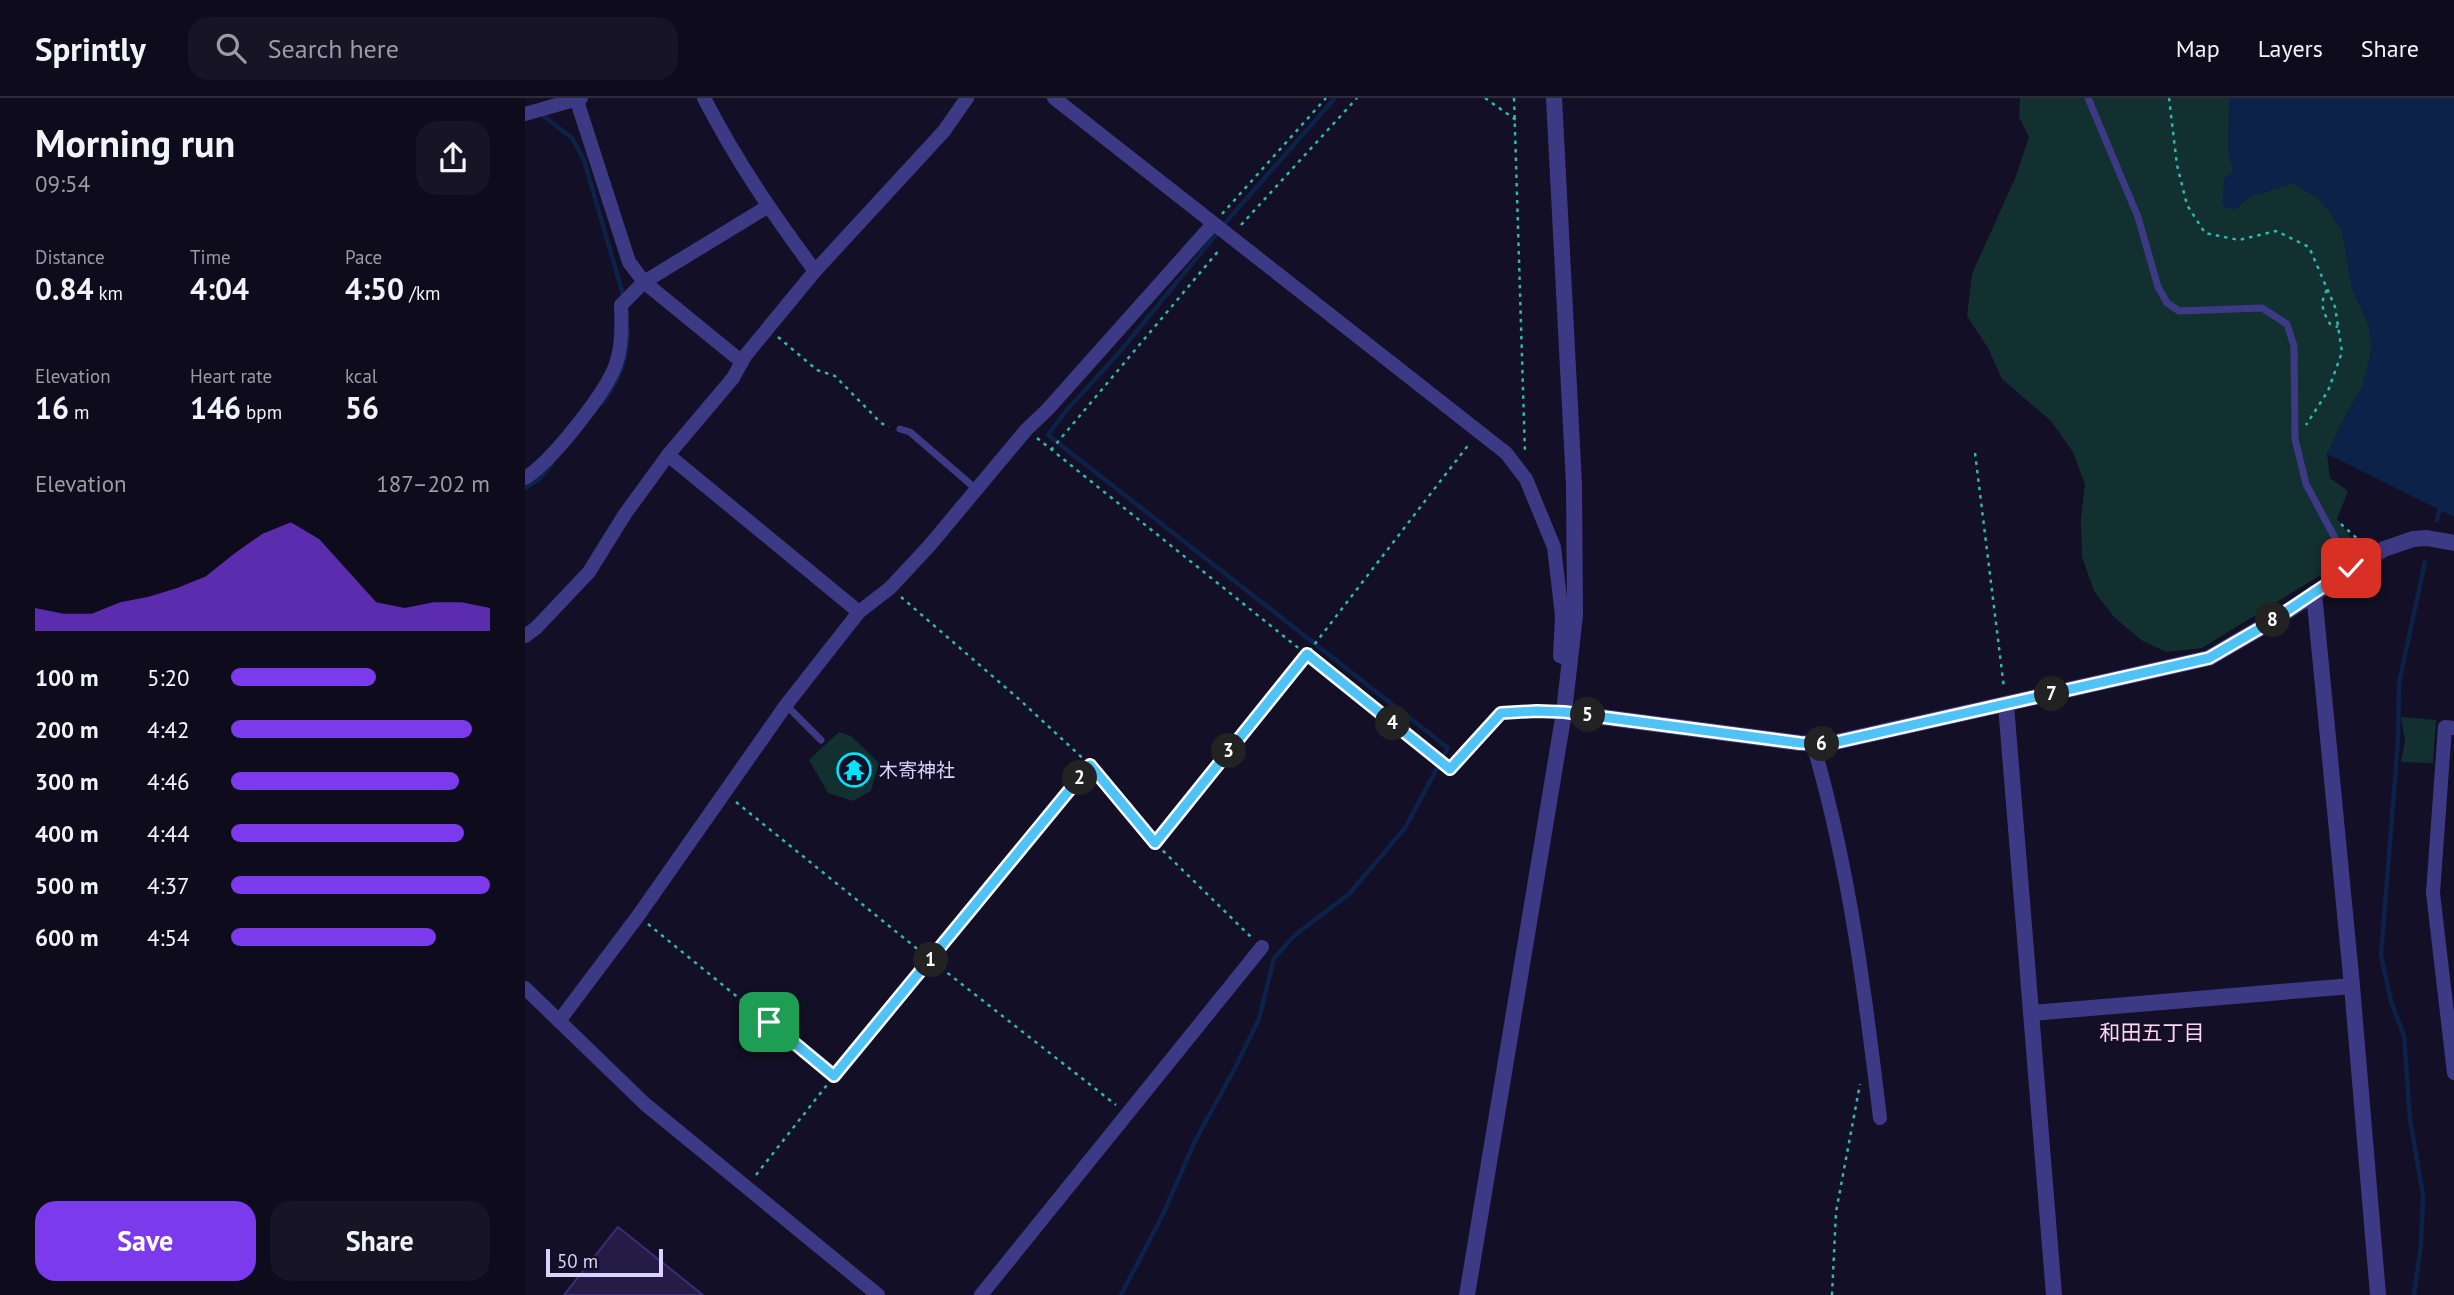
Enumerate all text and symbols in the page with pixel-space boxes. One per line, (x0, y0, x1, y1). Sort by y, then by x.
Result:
search box (188, 17, 678, 80)
text: Sprintly (35, 27, 146, 70)
icon: search (212, 29, 250, 67)
text: Search here (268, 32, 399, 65)
text: Map (2176, 33, 2220, 64)
text: Layers (2258, 33, 2323, 64)
text: Share (2361, 33, 2419, 64)
text: Morning run (35, 118, 235, 167)
button: share (416, 121, 490, 195)
text: 09:54 (35, 169, 90, 198)
text: Distance (35, 245, 105, 269)
text: Time (190, 245, 231, 269)
text: Pace (345, 245, 382, 269)
text: 0.84 (35, 269, 93, 308)
text: 4:04 (190, 269, 249, 308)
text: 4:50 (345, 269, 404, 308)
text: km (93, 281, 123, 305)
text: /km (404, 281, 440, 305)
text: Elevation (35, 364, 111, 388)
text: Heart rate (190, 364, 272, 388)
text: kcal (345, 364, 377, 388)
text: 16 (35, 388, 69, 427)
text: 146 (190, 388, 241, 427)
text: 56 (345, 388, 379, 427)
text: m (69, 400, 90, 424)
text: bpm (241, 400, 282, 424)
text: Elevation (35, 469, 127, 498)
text: 187–202 m (376, 469, 490, 498)
pin (2321, 538, 2381, 598)
icon: check (2332, 549, 2370, 587)
pin: 8 (2255, 602, 2291, 638)
text: 8 (2267, 607, 2278, 631)
text: 100 m (35, 663, 98, 692)
text: 5:20 (147, 663, 190, 692)
pin: 7 (2035, 676, 2069, 712)
text: 7 (2046, 681, 2057, 705)
pin: 5 (1571, 698, 1605, 732)
text: 5 (1582, 702, 1593, 726)
pin: 4 (1375, 706, 1411, 740)
text: 4 (1387, 710, 1398, 734)
text: 200 m (35, 715, 98, 744)
text: 4:42 (147, 715, 190, 744)
pin: 6 (1805, 726, 1839, 762)
text: 6 (1816, 731, 1827, 755)
pin: 3 (1211, 734, 1247, 768)
text: 3 (1223, 738, 1234, 762)
temple icon: 木寄神社 (835, 751, 873, 789)
place label: 木寄神社 (879, 758, 955, 782)
pin: 2 (1063, 760, 1097, 796)
text: 2 (1074, 765, 1085, 789)
text: 300 m (35, 767, 98, 796)
text: 4:46 (147, 767, 190, 796)
text: 400 m (35, 819, 98, 848)
text: 4:44 (147, 819, 190, 848)
text: 500 m (35, 871, 98, 900)
text: 4:37 (147, 871, 190, 900)
text: 600 m (35, 923, 98, 952)
text: 4:54 (147, 923, 190, 952)
pin: 1 (913, 942, 949, 978)
text: 1 (925, 947, 936, 971)
pin (739, 992, 799, 1052)
icon: arrive (750, 1003, 788, 1041)
district label: 和田五丁目 (2100, 1019, 2205, 1046)
button: Save (35, 1201, 256, 1281)
button: Share (270, 1201, 490, 1281)
scale bar (546, 1246, 663, 1278)
text: 50 m (557, 1249, 598, 1273)

